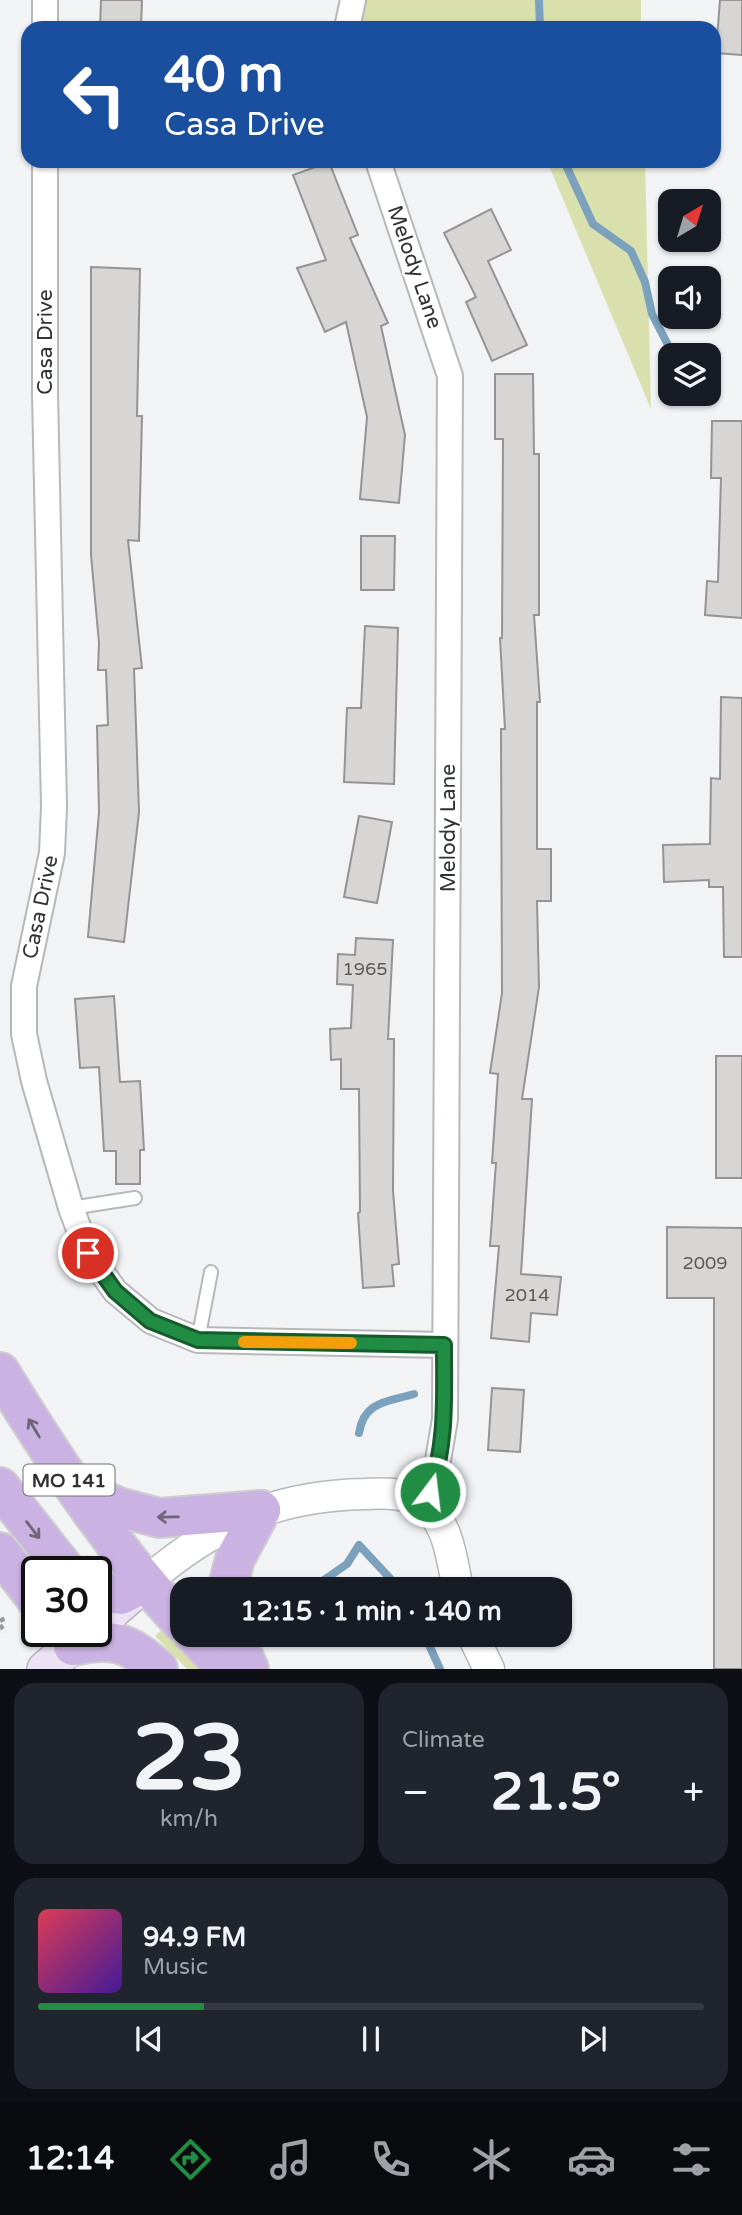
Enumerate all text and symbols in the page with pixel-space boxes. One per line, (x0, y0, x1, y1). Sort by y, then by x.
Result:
text: 40 m (164, 46, 283, 105)
icon: left (49, 49, 140, 140)
text: Casa Drive (164, 106, 325, 144)
north arrow (658, 189, 721, 252)
map controls (658, 189, 721, 406)
street label: Melody Lane (382, 202, 447, 332)
button: sound (658, 266, 721, 329)
street label: Casa Drive (33, 289, 58, 395)
button: layers (658, 343, 721, 406)
street label: Melody Lane (436, 764, 461, 892)
street label: Casa Drive (17, 853, 64, 961)
house number: 1965 (342, 958, 388, 980)
pin (58, 1223, 118, 1283)
icon: arrive (69, 1234, 107, 1272)
house number: 2009 (682, 1252, 728, 1274)
house number: 2014 (504, 1284, 550, 1306)
one-way arrow (27, 1419, 41, 1439)
position arrow (393, 1455, 467, 1529)
road number: MO 141 (24, 1464, 114, 1496)
one-way arrow (157, 1511, 180, 1524)
one-way arrow (26, 1520, 41, 1538)
speed limit sign: 30 (21, 1556, 112, 1647)
text: 12:15 · 1 min · 140 m (240, 1596, 502, 1627)
text: 23 (132, 1704, 246, 1814)
text: Climate (402, 1726, 485, 1754)
text: 21.5° (491, 1761, 621, 1824)
text: − (402, 1770, 429, 1816)
text: + (683, 1770, 704, 1816)
text: km/h (160, 1805, 218, 1833)
text: 94.9 FM (143, 1922, 246, 1953)
text: Music (143, 1953, 208, 1981)
icon: previous (130, 2020, 168, 2058)
icon: pause (352, 2020, 390, 2058)
icon: next (574, 2020, 612, 2058)
icon: directions (166, 2135, 215, 2184)
icon: music (266, 2135, 315, 2184)
icon: phone (366, 2135, 415, 2184)
icon: climate (467, 2135, 516, 2184)
icon: car (567, 2135, 616, 2184)
icon: filters (667, 2135, 716, 2184)
text: 12:14 (26, 2140, 114, 2178)

